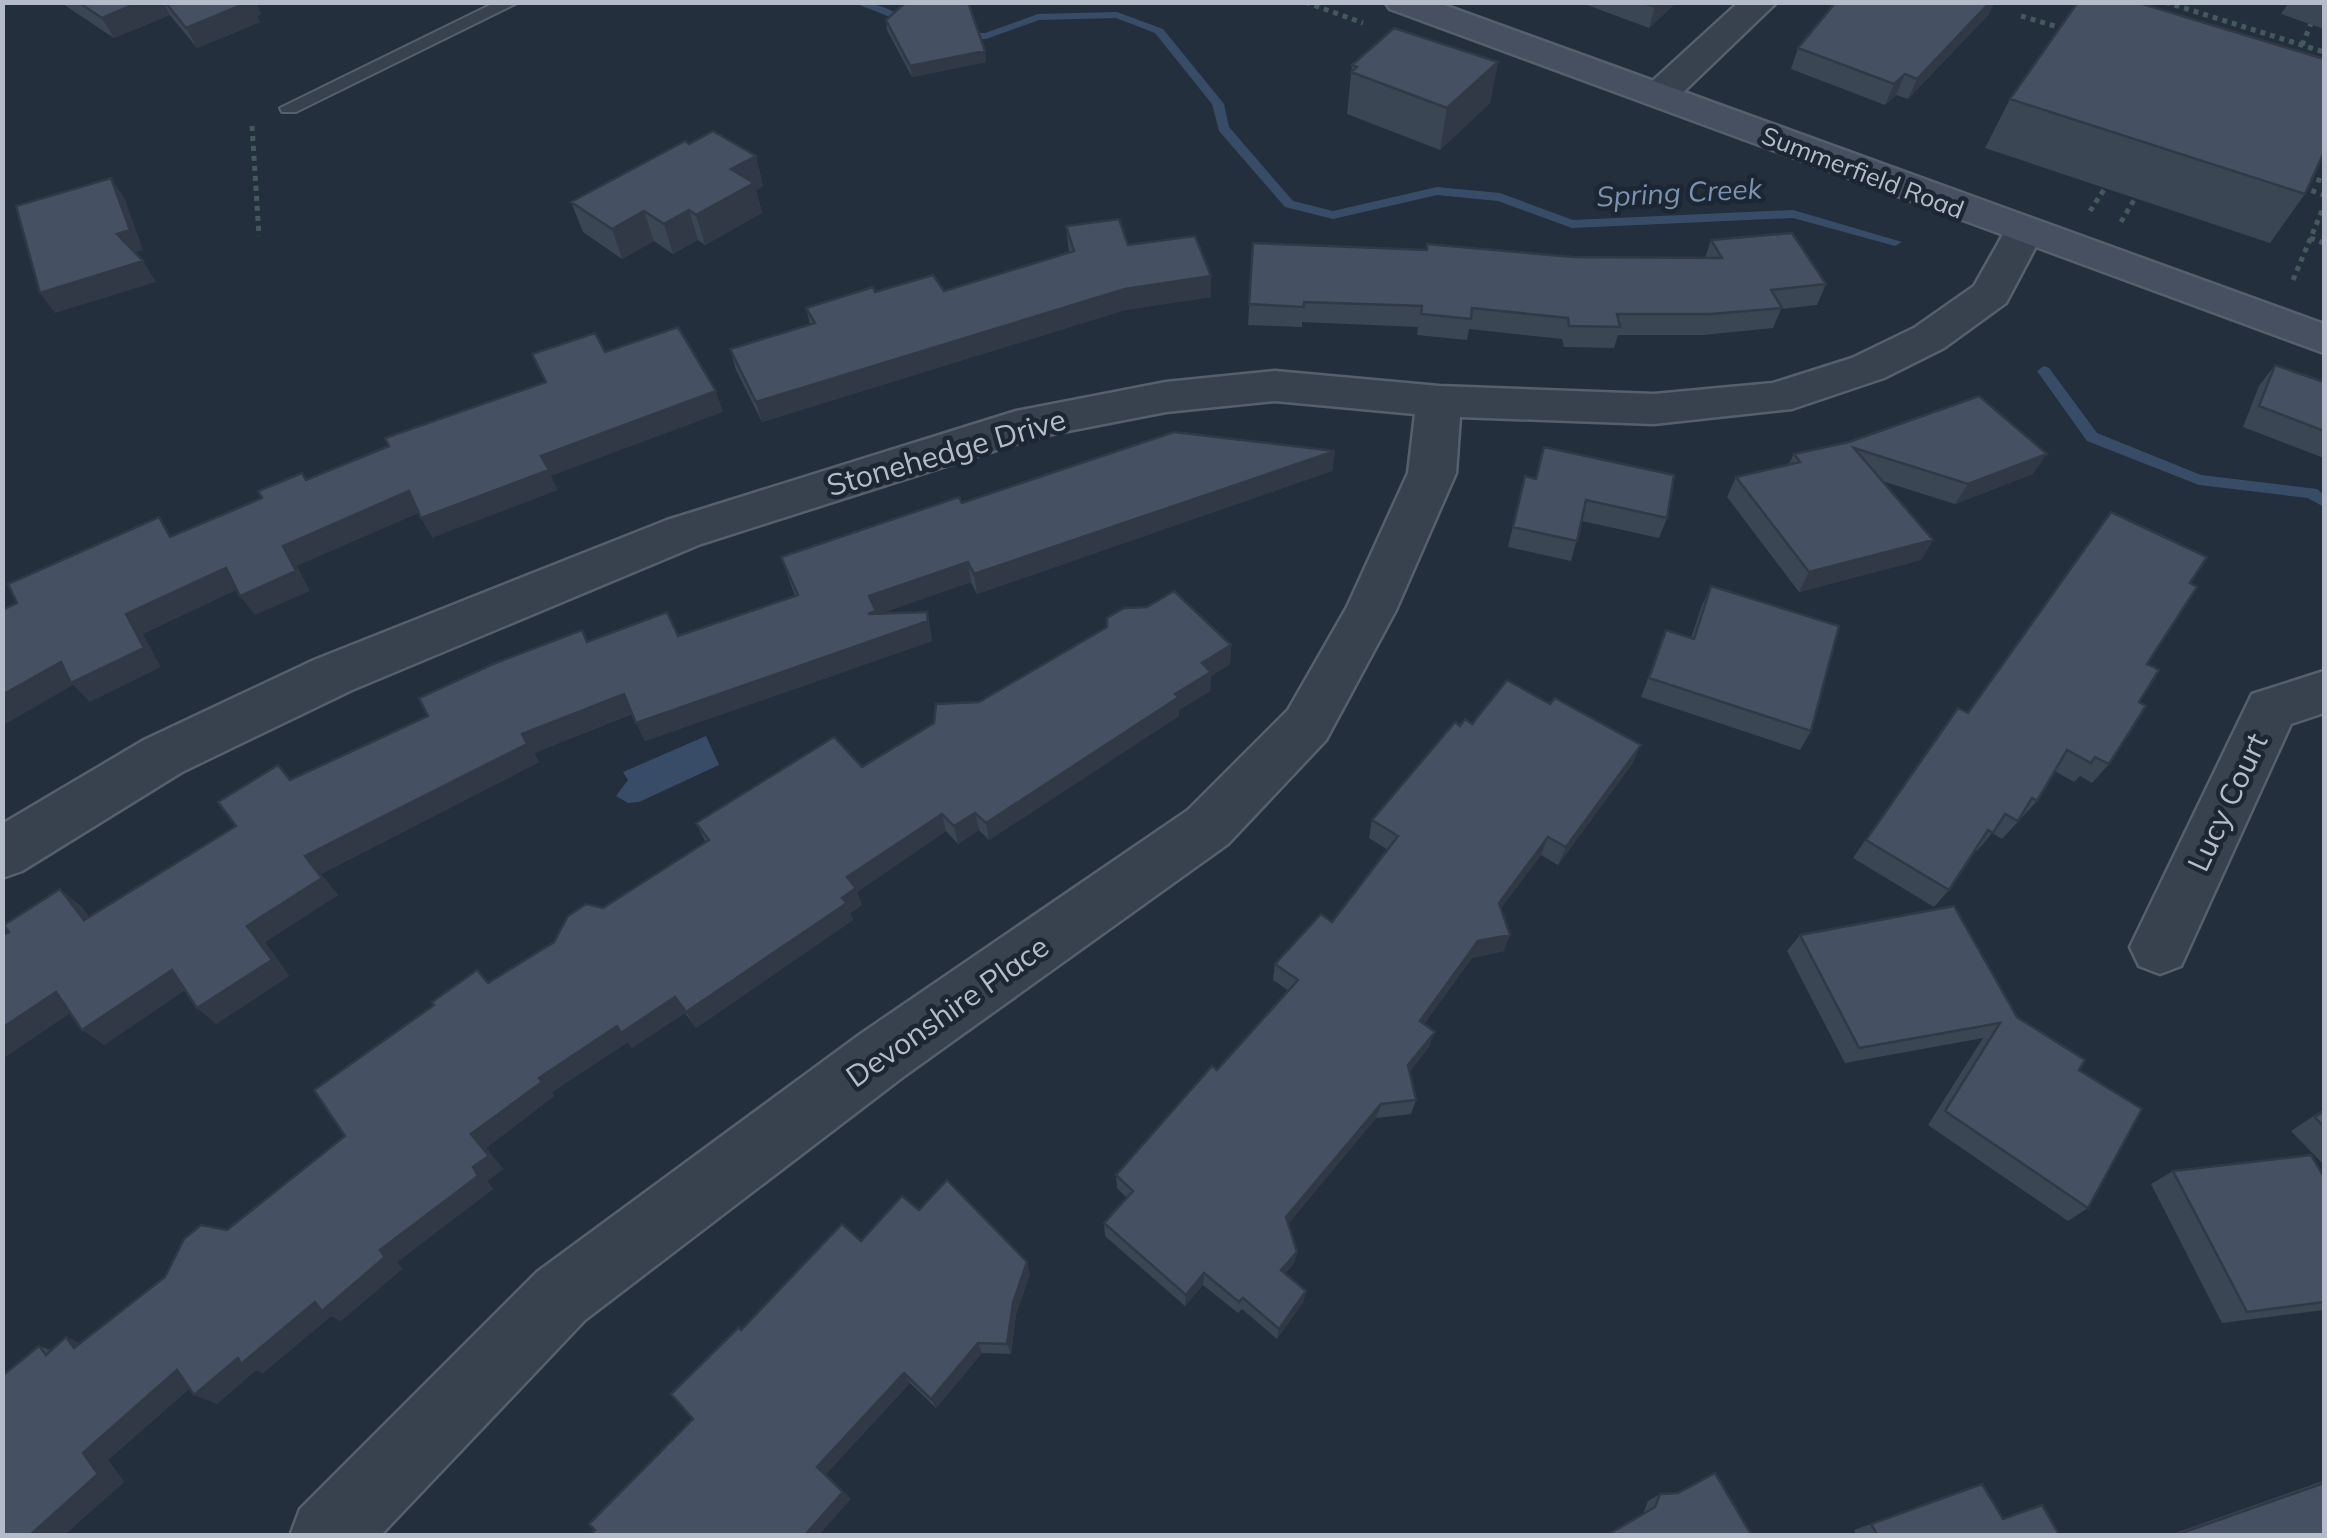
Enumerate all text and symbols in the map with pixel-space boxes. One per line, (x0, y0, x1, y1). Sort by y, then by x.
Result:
street label: Summerfield Road (1758, 119, 1968, 225)
water label: Spring Creek (1595, 170, 1764, 214)
street label: Stonehedge Drive (822, 400, 1070, 504)
street label: Lucy Court (2178, 727, 2276, 877)
street label: Devonshire Place (838, 927, 1056, 1095)

